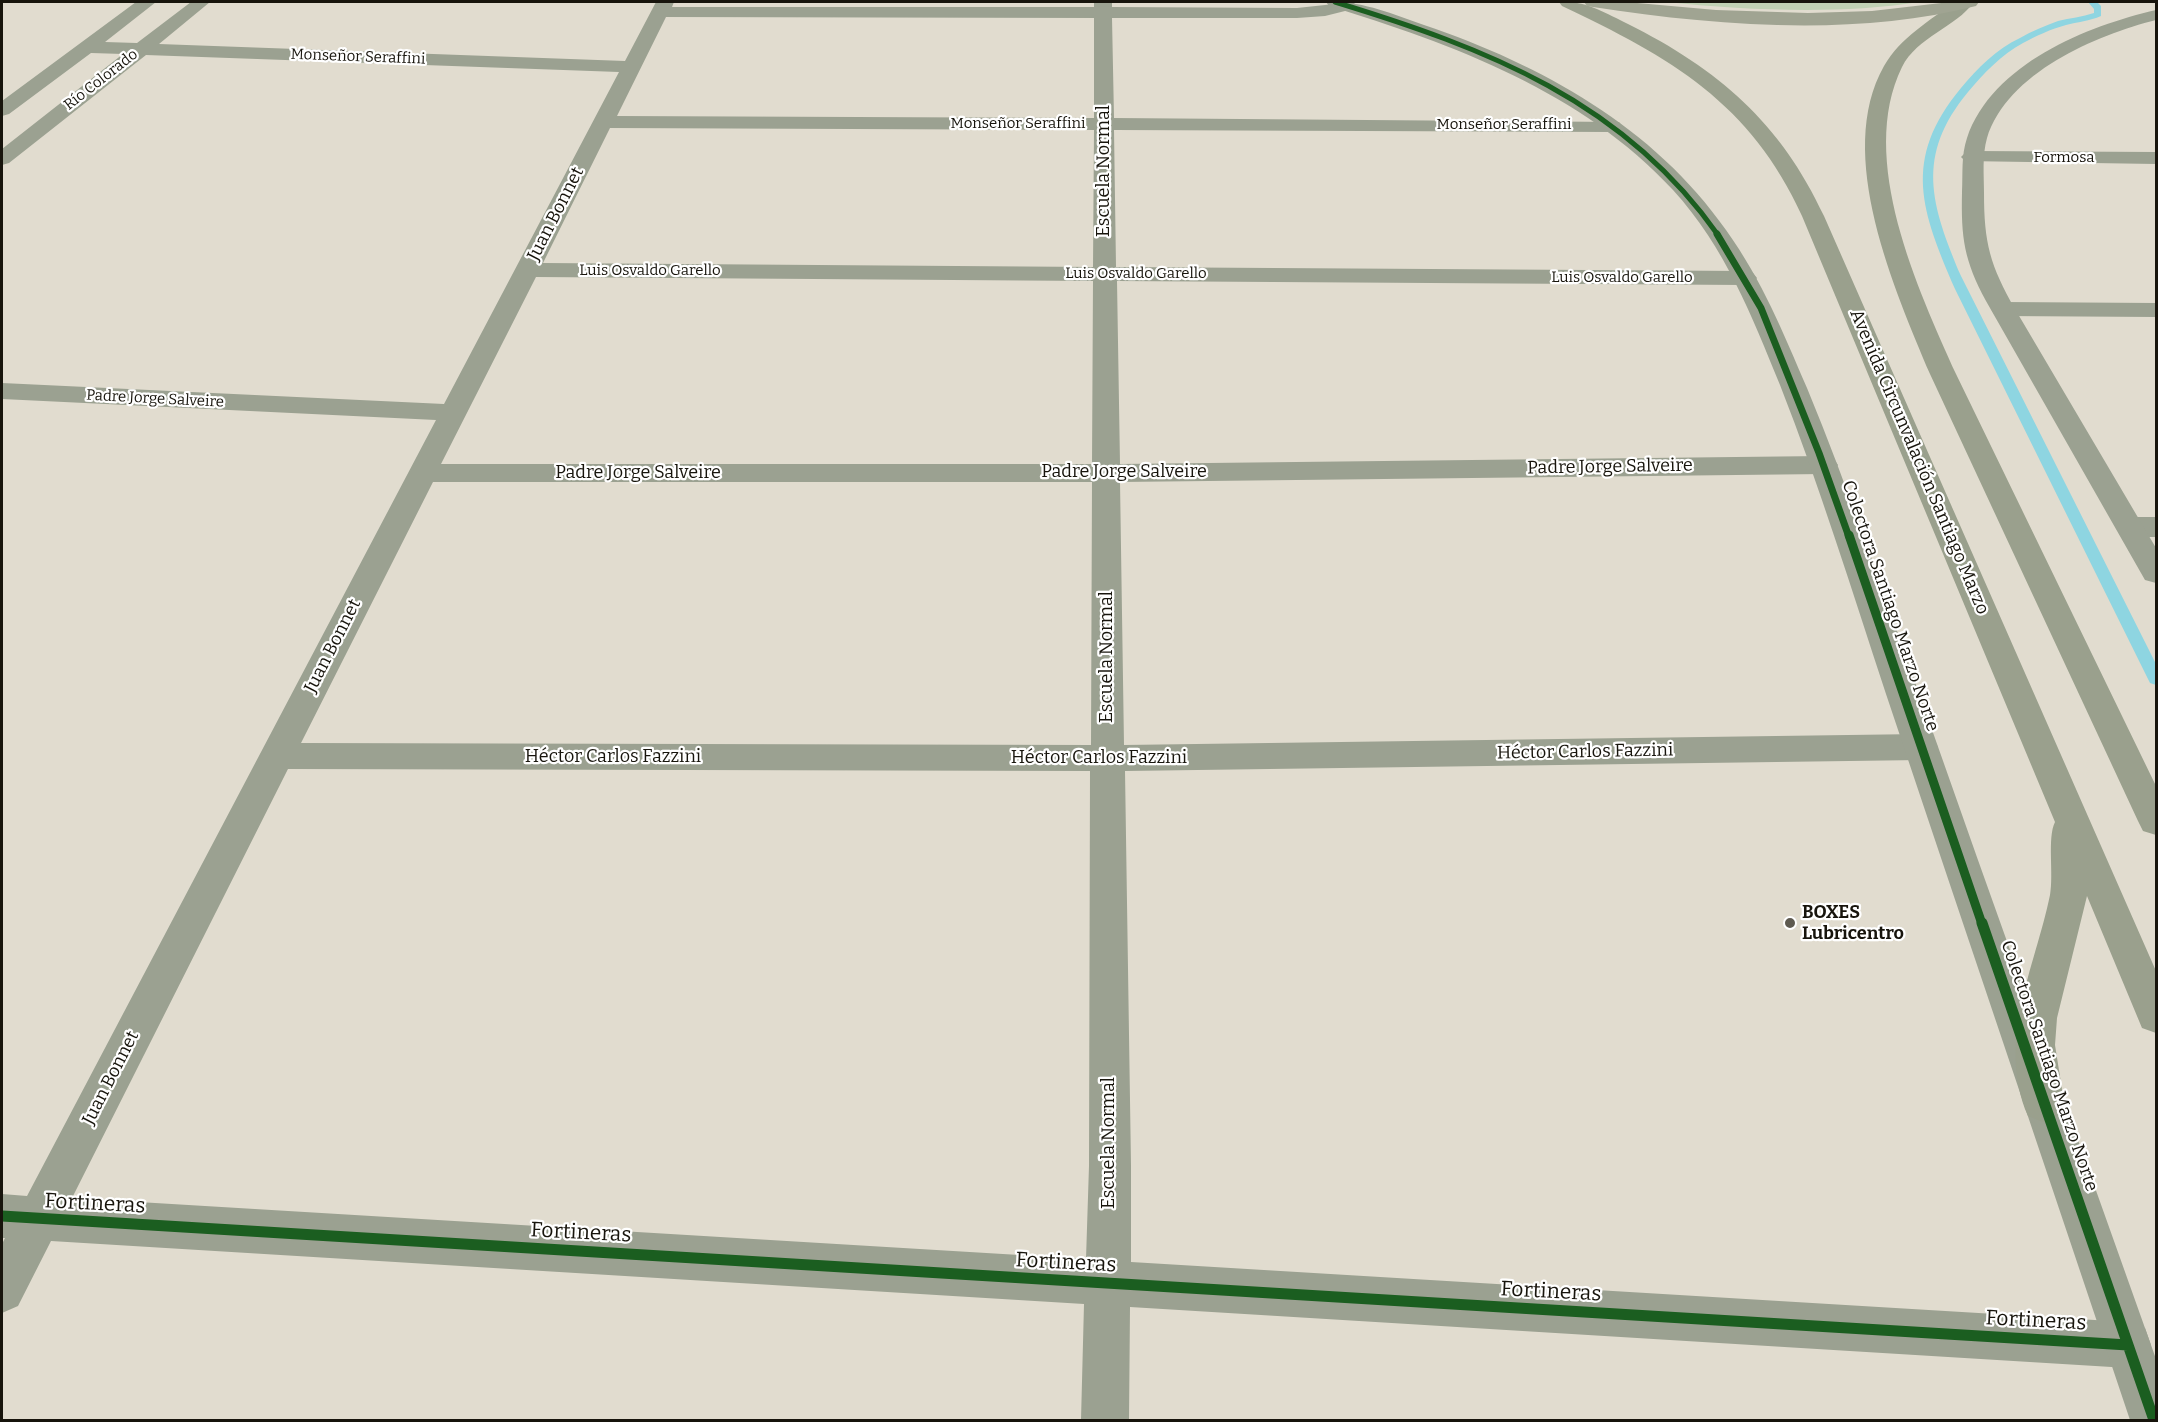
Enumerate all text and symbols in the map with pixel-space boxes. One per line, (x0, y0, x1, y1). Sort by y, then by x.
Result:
street label: Río Colorado (61, 46, 141, 114)
street label: Monseñor Seraffini (290, 46, 426, 68)
street label: Escuela Normal (1093, 105, 1115, 237)
street label: Monseñor Seraffini (951, 115, 1085, 133)
street label: Monseñor Seraffini (1437, 116, 1571, 134)
street label: Formosa (2033, 149, 2095, 167)
street label: Juan Bonnet (523, 163, 589, 265)
street label: Luis Osvaldo Garello (579, 262, 721, 280)
street label: Luis Osvaldo Garello (1065, 265, 1207, 283)
street label: Luis Osvaldo Garello (1551, 269, 1693, 287)
street label: Avenida Circunvalación Santiago Marzo (1845, 306, 1993, 618)
street label: Padre Jorge Salveire (86, 386, 224, 412)
street label: Padre Jorge Salveire (1527, 455, 1693, 479)
street label: Padre Jorge Salveire (1041, 461, 1207, 483)
street label: Padre Jorge Salveire (555, 462, 721, 484)
street label: Colectora Santiago Marzo Norte (1837, 478, 1943, 734)
street label: Escuela Normal (1096, 591, 1118, 723)
street label: Juan Bonnet (300, 595, 366, 697)
street label: Héctor Carlos Fazzini (1497, 740, 1673, 764)
street label: Héctor Carlos Fazzini (525, 746, 701, 768)
street label: Héctor Carlos Fazzini (1011, 747, 1187, 769)
place label: BOXES Lubricentro (1802, 902, 1904, 944)
marker: BOXES Lubricentro (1783, 916, 1797, 930)
street label: Colectora Santiago Marzo Norte (1996, 938, 2102, 1194)
street label: Juan Bonnet (78, 1027, 144, 1129)
street label: Escuela Normal (1098, 1077, 1120, 1209)
street label: Fortineras (44, 1189, 146, 1219)
street label: Fortineras (530, 1218, 632, 1248)
street label: Fortineras (1015, 1248, 1117, 1278)
street label: Fortineras (1500, 1277, 1602, 1307)
street label: Fortineras (1985, 1306, 2087, 1336)

